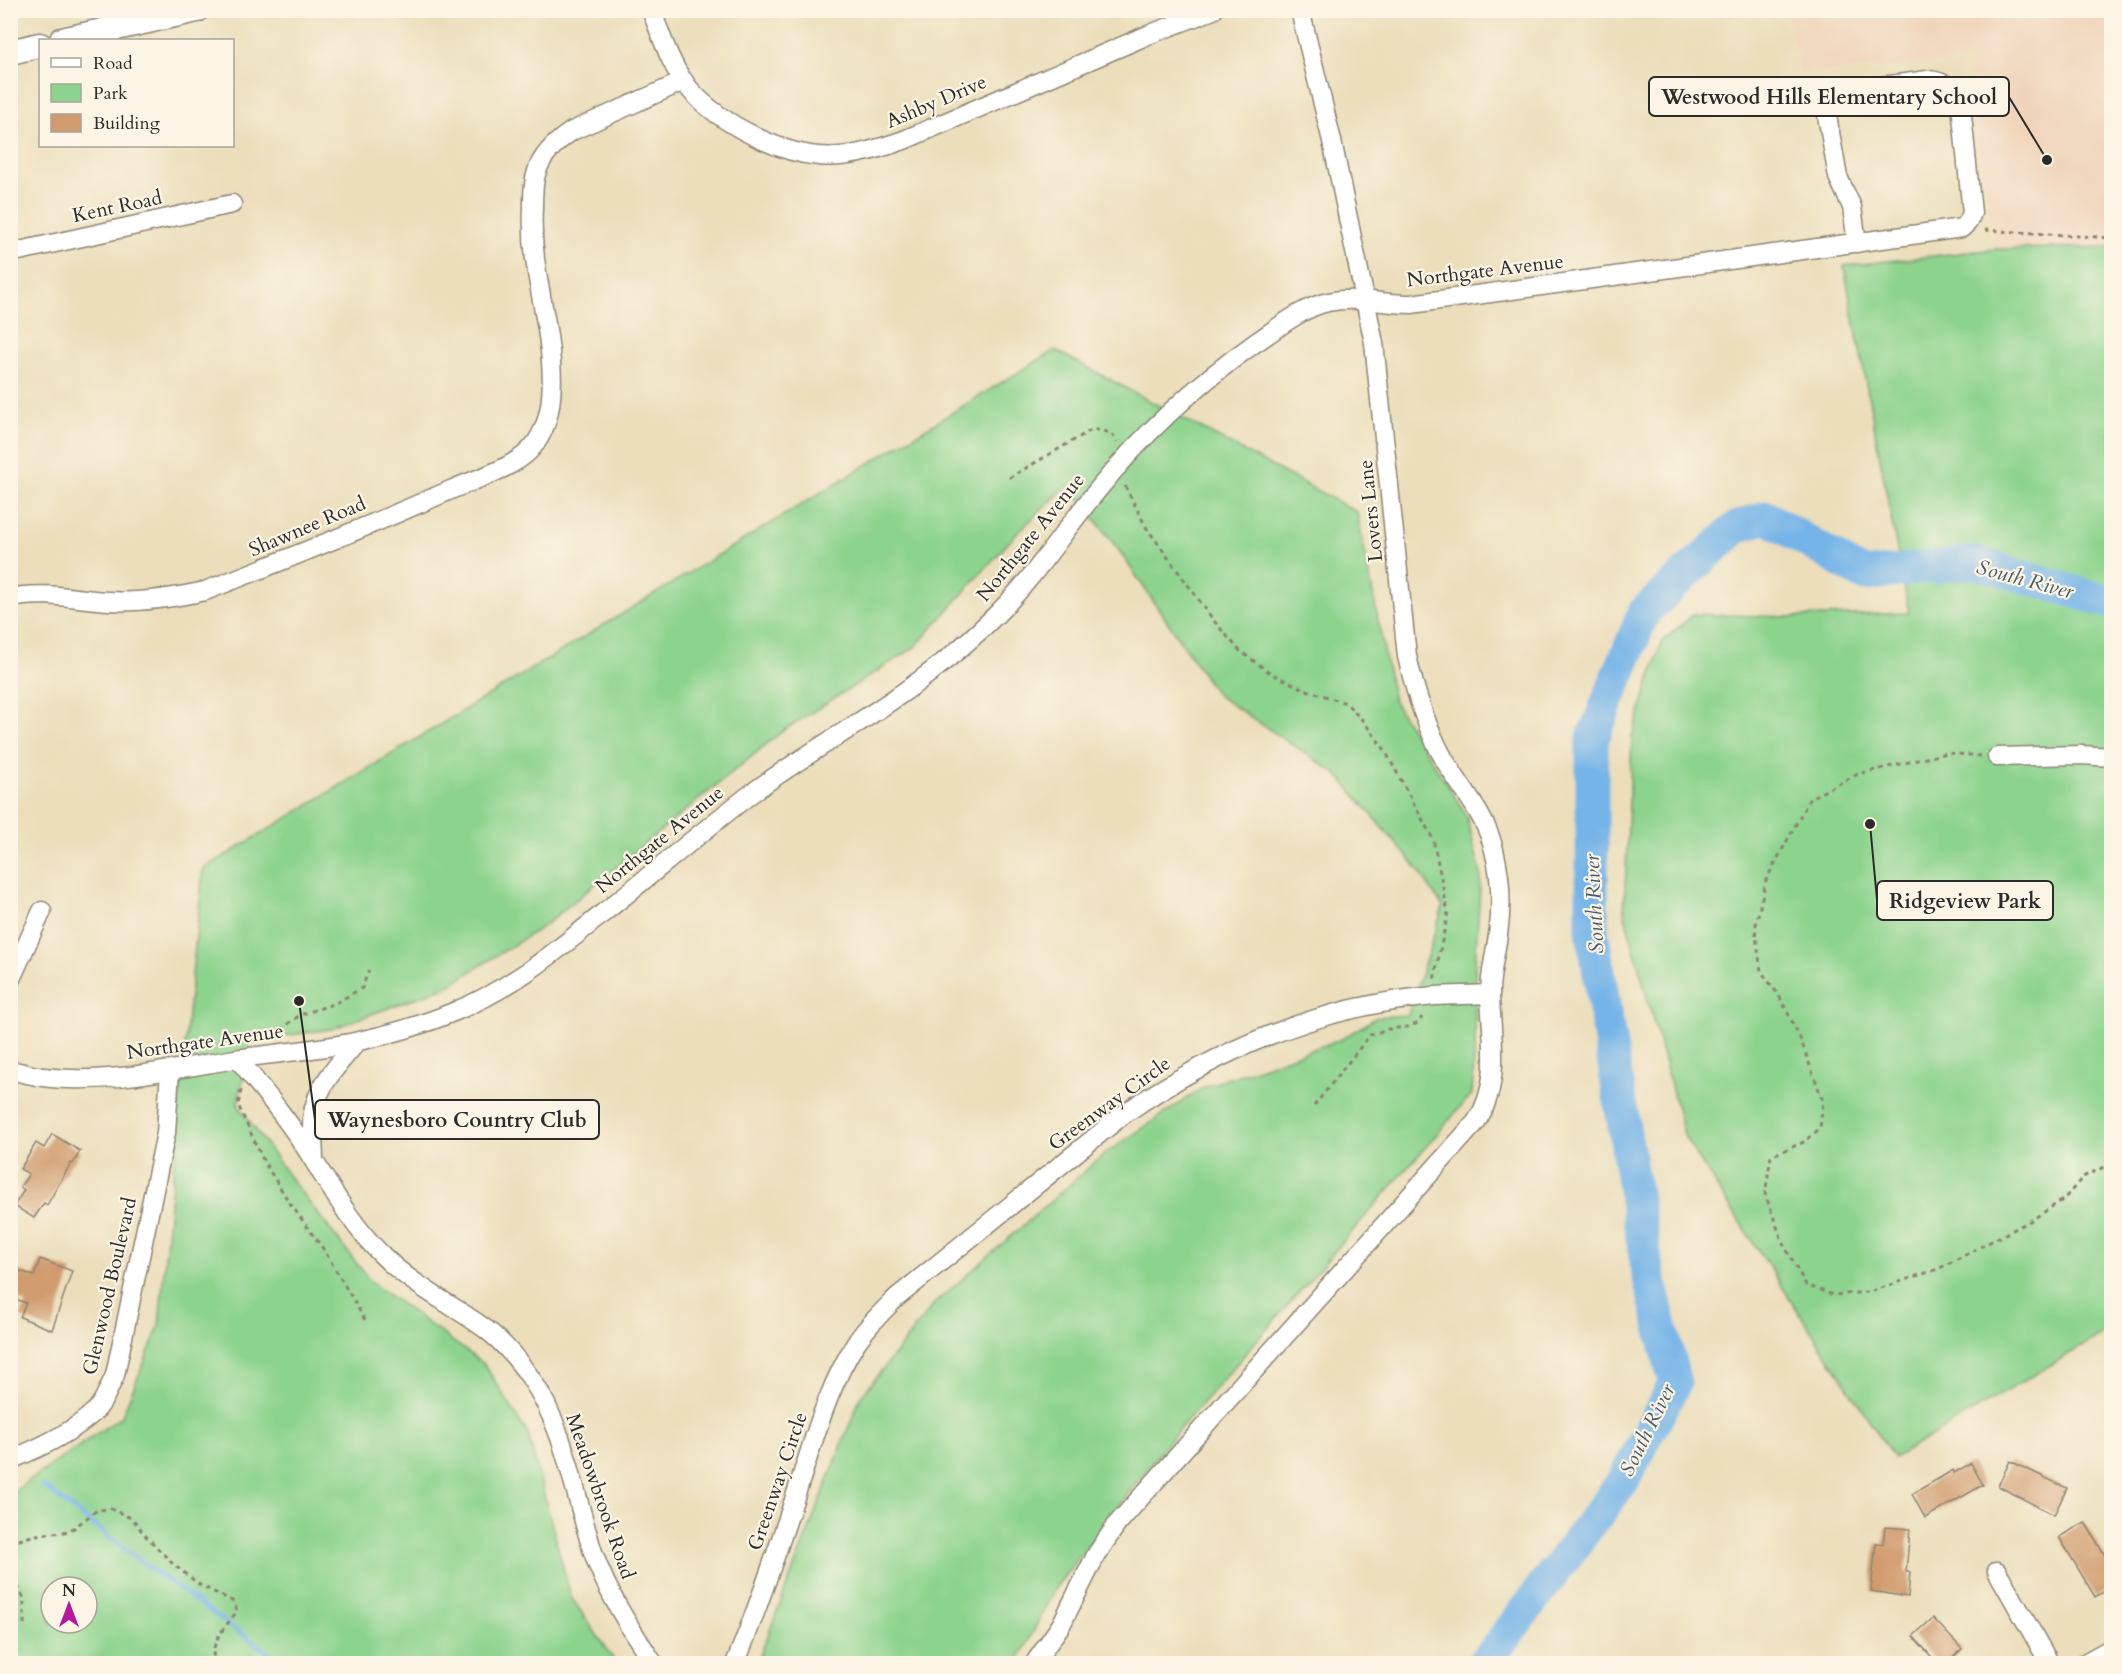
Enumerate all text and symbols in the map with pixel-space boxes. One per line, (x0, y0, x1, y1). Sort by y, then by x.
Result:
legend (39, 39, 234, 147)
text: Road (93, 51, 133, 76)
street label: Ashby Drive (882, 68, 991, 135)
callout: Westwood Hills Elementary School (1649, 77, 2009, 116)
text: Park (93, 81, 128, 106)
text: Westwood Hills Elementary School (1660, 83, 1997, 112)
text: Building (93, 111, 161, 136)
street label: Kent Road (70, 184, 165, 229)
street label: Northgate Avenue (1405, 247, 1565, 294)
street label: Lovers Lane (1352, 458, 1389, 563)
street label: Northgate Avenue (970, 467, 1091, 607)
street label: Shawnee Road (245, 490, 370, 563)
water label: South River (1973, 553, 2078, 607)
street label: Northgate Avenue (589, 779, 729, 900)
water label: South River (1577, 852, 1612, 954)
callout: Ridgeview Park (1877, 881, 2053, 920)
text: Ridgeview Park (1889, 887, 2041, 916)
street label: Northgate Avenue (125, 1017, 285, 1066)
street label: Greenway Circle (1043, 1050, 1176, 1157)
callout: Waynesboro Country Club (315, 1100, 599, 1139)
text: Waynesboro Country Club (326, 1106, 587, 1135)
street label: Glenwood Boulevard (76, 1194, 143, 1377)
water label: South River (1613, 1378, 1683, 1481)
street label: Greenway Circle (741, 1408, 814, 1554)
street label: Meadowbrook Road (559, 1410, 642, 1583)
north arrow (39, 1575, 99, 1635)
text: N (62, 1580, 76, 1602)

